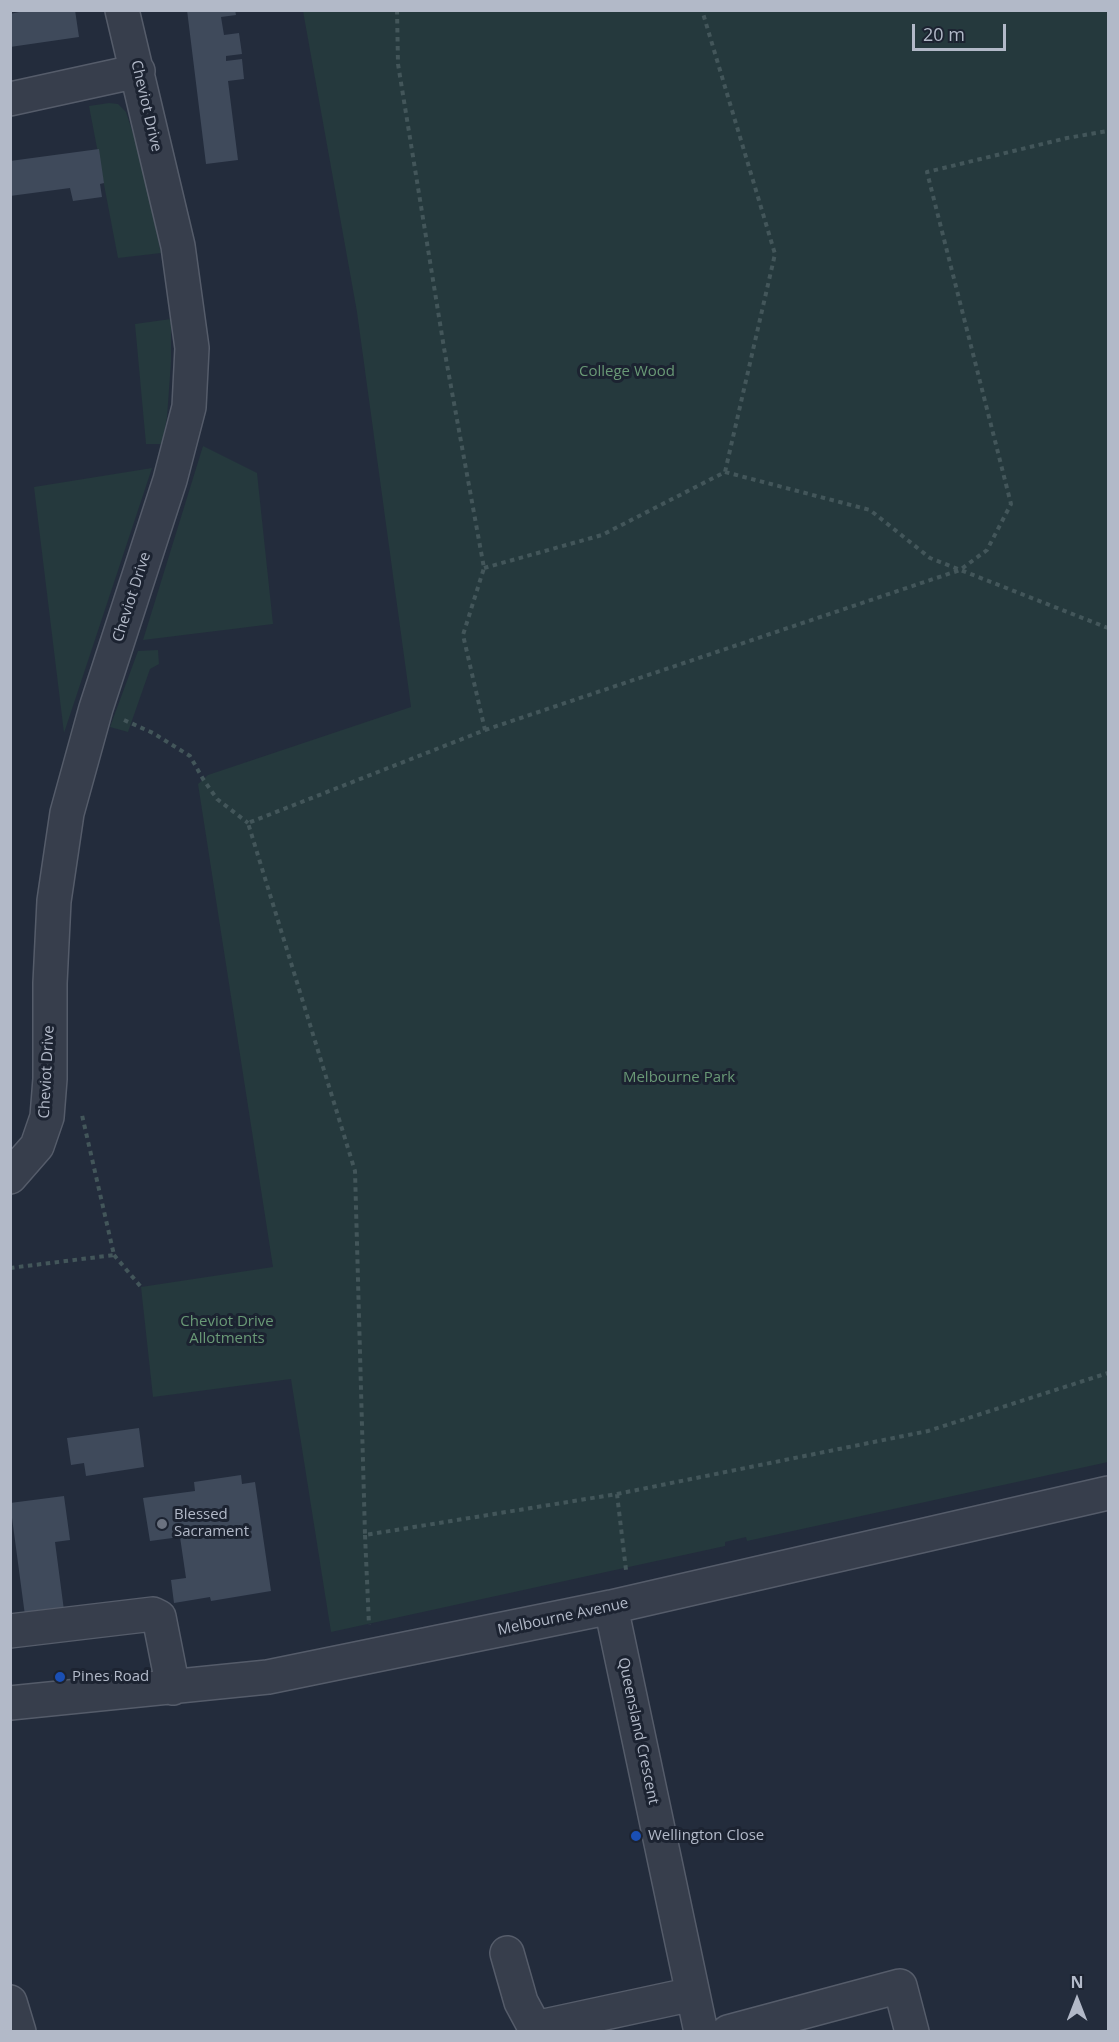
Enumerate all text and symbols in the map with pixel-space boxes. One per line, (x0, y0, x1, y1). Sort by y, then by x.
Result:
scale bar (915, 12, 1010, 50)
text: 20 m (923, 22, 965, 46)
street label: Cheviot Drive (127, 59, 165, 153)
park label: College Wood (579, 363, 675, 381)
street label: Cheviot Drive (109, 550, 155, 644)
street label: Cheviot Drive (36, 1025, 58, 1119)
park label: Melbourne Park (623, 1069, 735, 1087)
park label: Cheviot Drive Allotments (180, 1313, 274, 1348)
place label: Blessed Sacrament (174, 1506, 249, 1541)
marker: Blessed Sacrament (155, 1517, 169, 1531)
street label: Melbourne Avenue (496, 1594, 630, 1640)
street label: Queensland Crescent (614, 1656, 662, 1806)
place label: Pines Road (72, 1668, 149, 1686)
marker: Pines Road (53, 1670, 67, 1684)
place label: Wellington Close (648, 1827, 764, 1845)
marker: Wellington Close (629, 1829, 643, 1843)
north arrow (1047, 1970, 1107, 2030)
text: N (1070, 1971, 1084, 1993)

